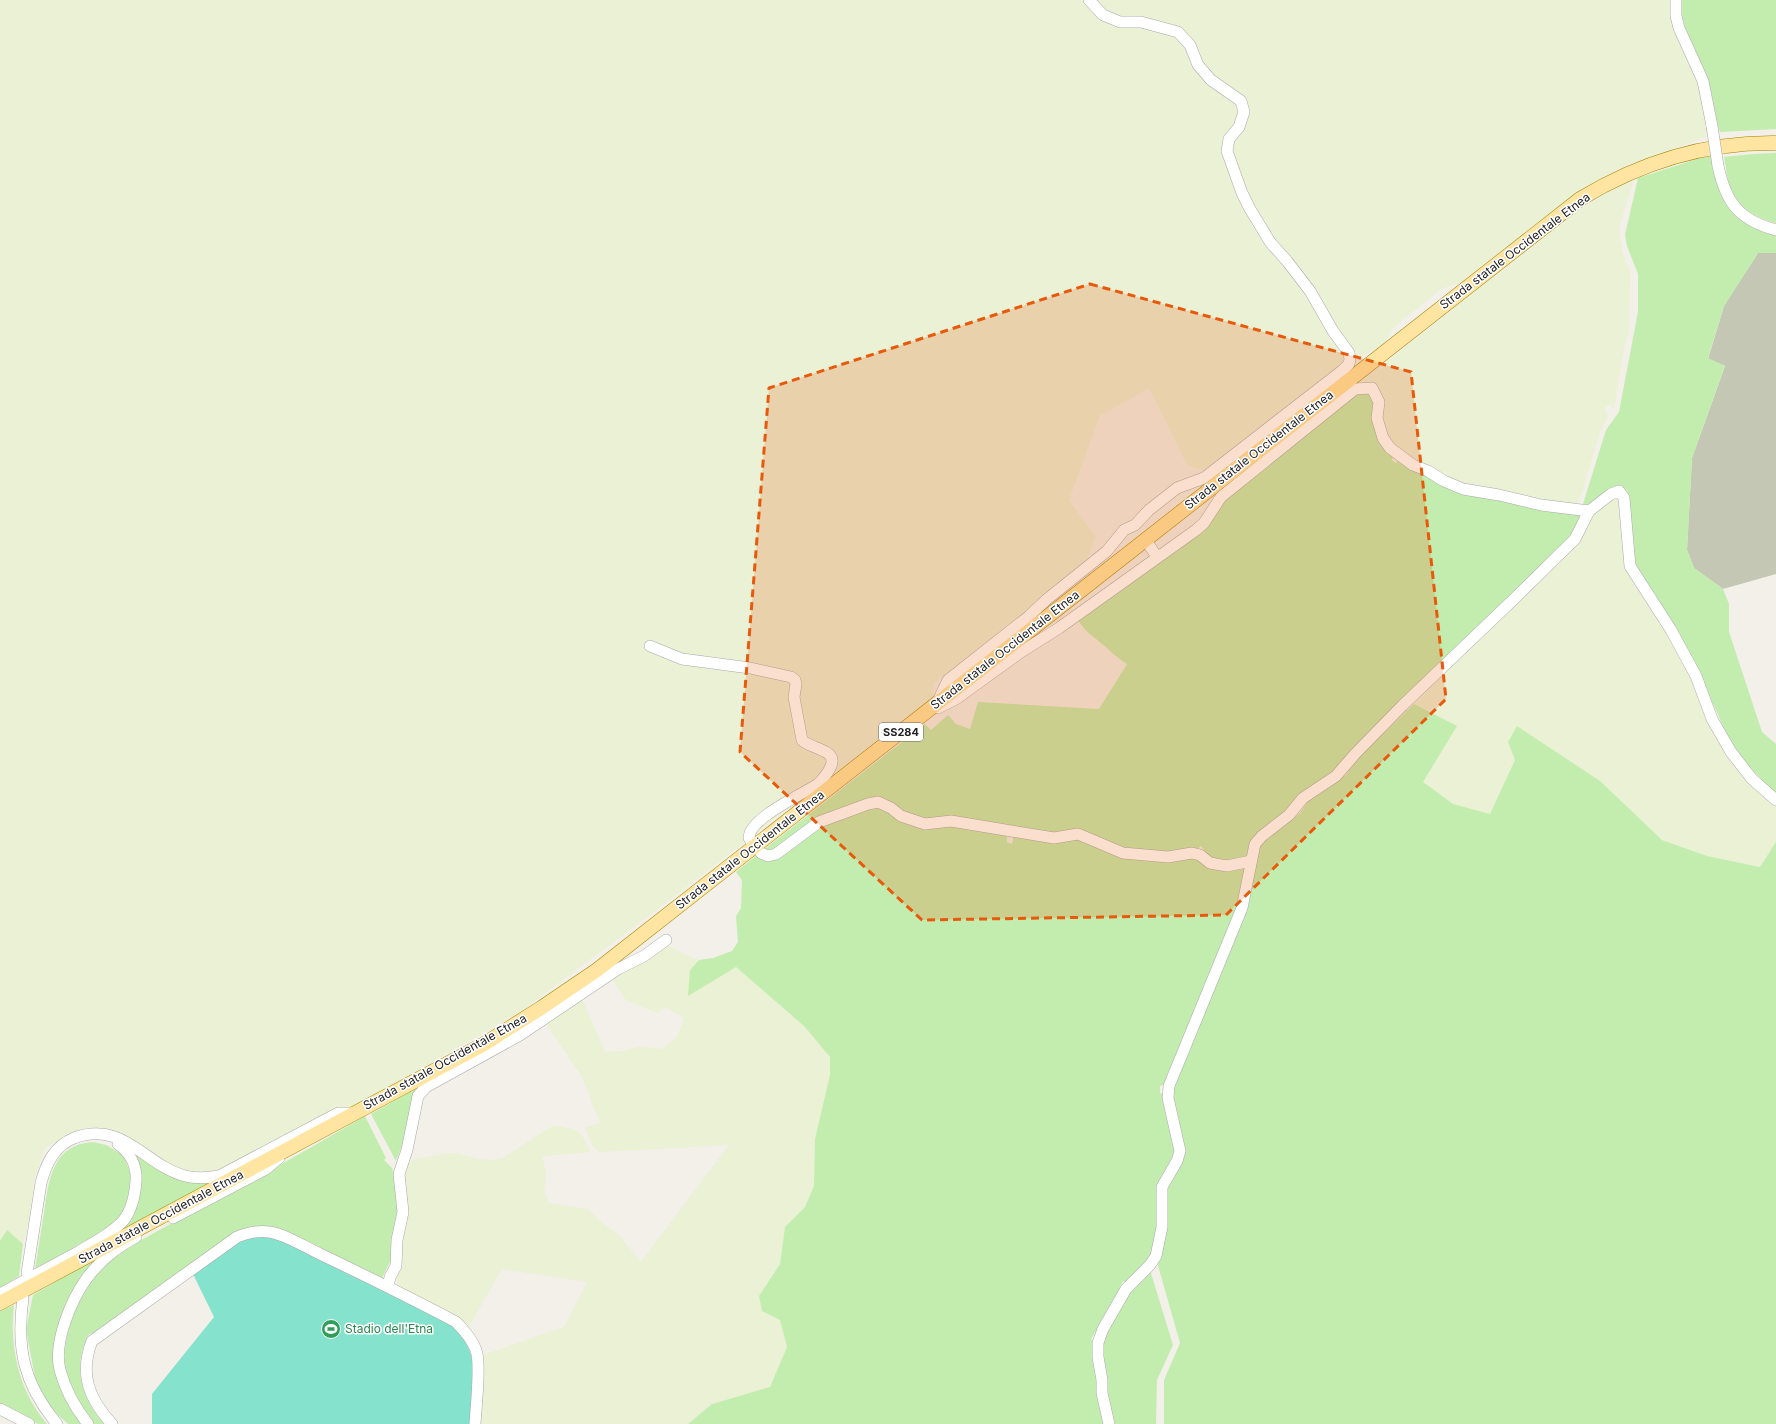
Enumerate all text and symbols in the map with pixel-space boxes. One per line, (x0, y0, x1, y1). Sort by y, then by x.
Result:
street label: Strada statale Occidentale Etnea (1436, 189, 1593, 312)
street label: Strada statale Occidentale Etnea (1181, 387, 1336, 512)
street label: Strada statale Occidentale Etnea (927, 587, 1082, 712)
road number: SS284 (879, 723, 923, 741)
street label: Strada statale Occidentale Etnea (672, 787, 827, 912)
street label: Strada statale Occidentale Etnea (360, 1010, 529, 1113)
street label: Strada statale Occidentale Etnea (76, 1167, 246, 1267)
sports icon: Stadio dell'Etna (320, 1318, 342, 1340)
place label: Stadio dell'Etna (345, 1321, 433, 1336)

